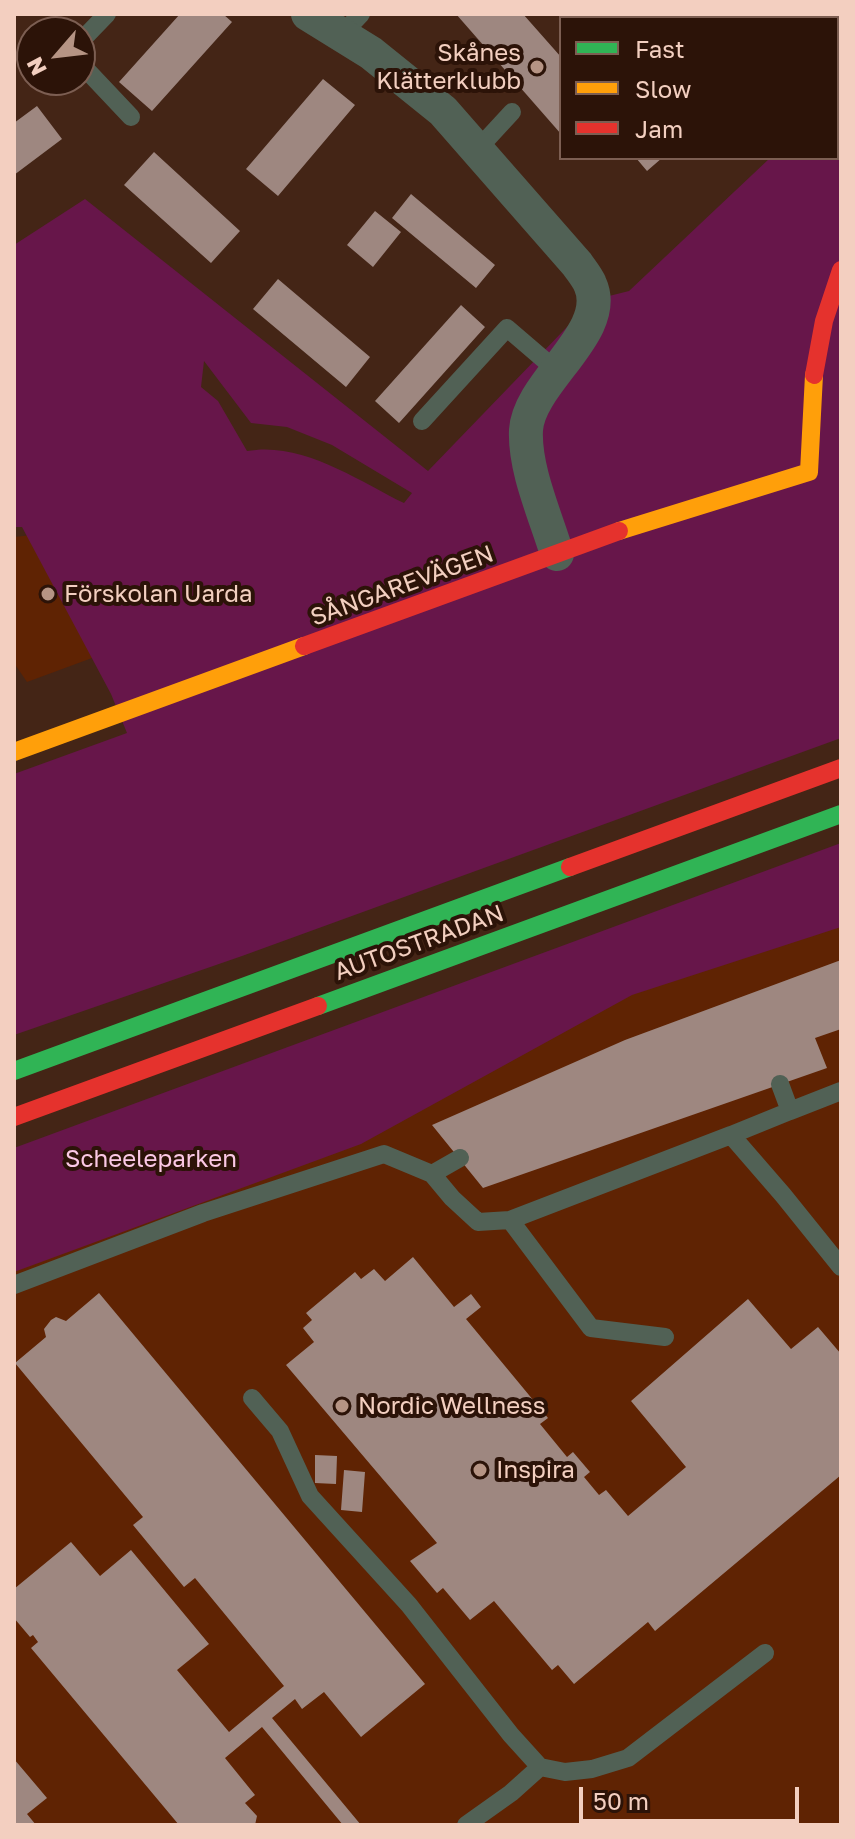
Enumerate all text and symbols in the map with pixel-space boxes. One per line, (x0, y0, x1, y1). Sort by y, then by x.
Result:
north arrow (16, 16, 96, 96)
legend (559, 16, 839, 160)
text: Fast (635, 34, 685, 63)
place label: Skånes Klätterklubb (376, 39, 521, 95)
text: N (20, 53, 52, 80)
marker: Skånes Klätterklubb (528, 58, 546, 76)
text: Slow (635, 74, 691, 103)
text: Jam (635, 114, 683, 143)
street label: SÅNGAREVÄGEN (307, 540, 497, 632)
place label: Förskolan Uarda (64, 580, 253, 608)
marker: Förskolan Uarda (39, 585, 57, 603)
street label: AUTOSTRADAN (330, 899, 508, 987)
park label: Scheeleparken (65, 1145, 237, 1173)
place label: Nordic Wellness (358, 1392, 546, 1420)
marker: Nordic Wellness (333, 1397, 351, 1415)
place label: Inspira (496, 1456, 575, 1484)
marker: Inspira (471, 1461, 489, 1479)
scale bar (583, 1771, 803, 1821)
text: 50 m (593, 1786, 649, 1815)

